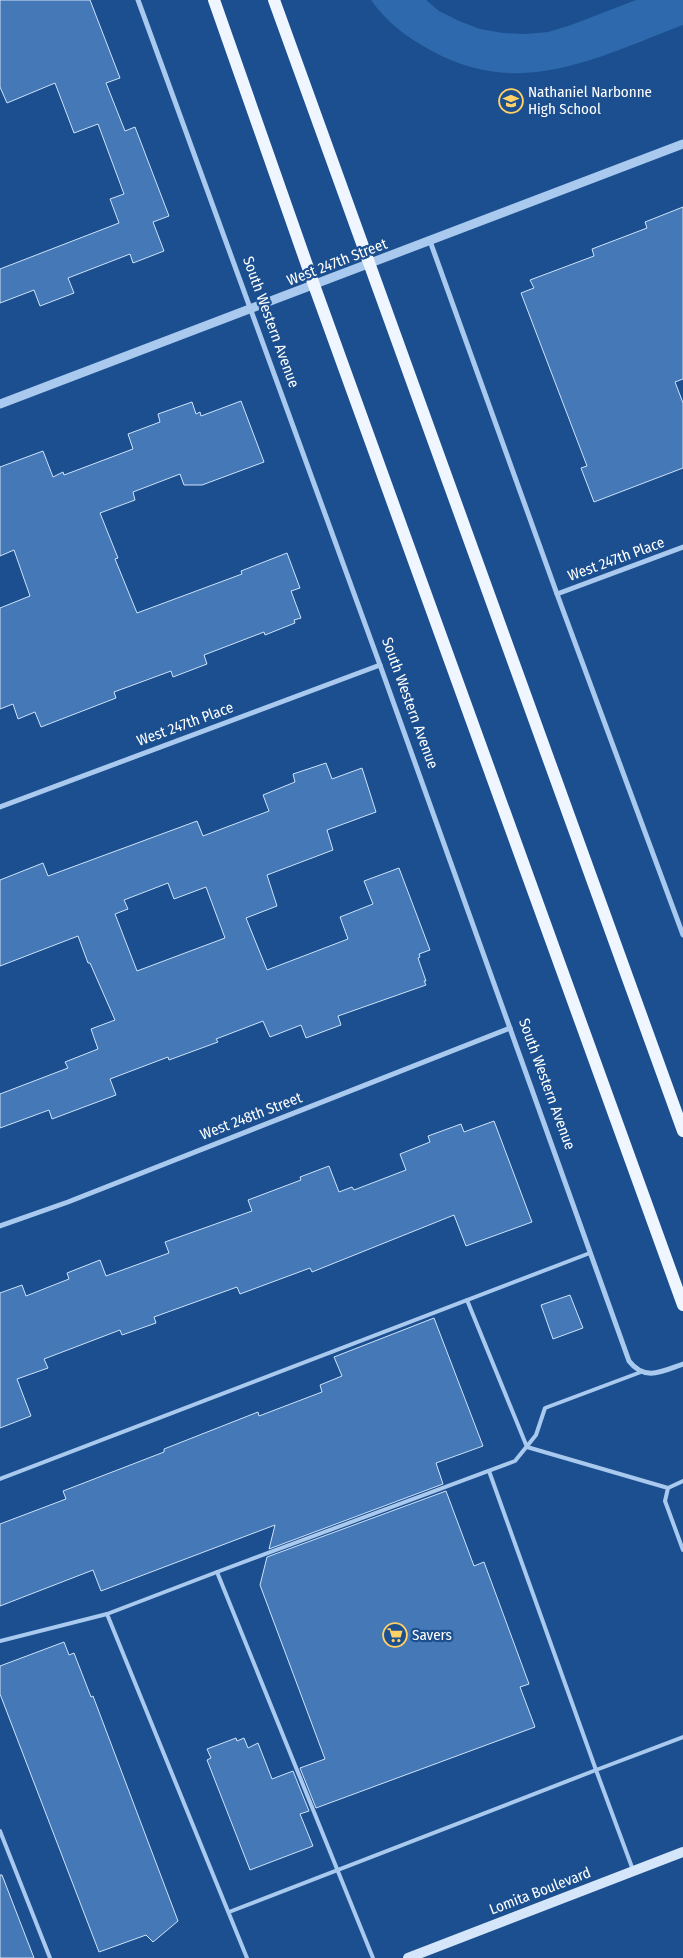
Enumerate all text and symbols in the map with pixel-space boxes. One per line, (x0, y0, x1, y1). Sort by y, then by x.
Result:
place label: Nathaniel Narbonne High School (528, 83, 652, 118)
school or university icon: Nathaniel Narbonne High School (498, 88, 524, 114)
street label: West 247th Street (284, 235, 390, 289)
street label: South Western Avenue (239, 254, 303, 390)
street label: West 247th Place (565, 533, 667, 585)
street label: South Western Avenue (378, 635, 442, 771)
street label: West 247th Place (134, 698, 236, 750)
street label: South Western Avenue (515, 1016, 579, 1152)
street label: West 248th Street (198, 1088, 305, 1144)
supermarket icon: Savers (382, 1622, 408, 1648)
place label: Savers (412, 1626, 452, 1644)
street label: Lomita Boulevard (487, 1863, 593, 1919)

